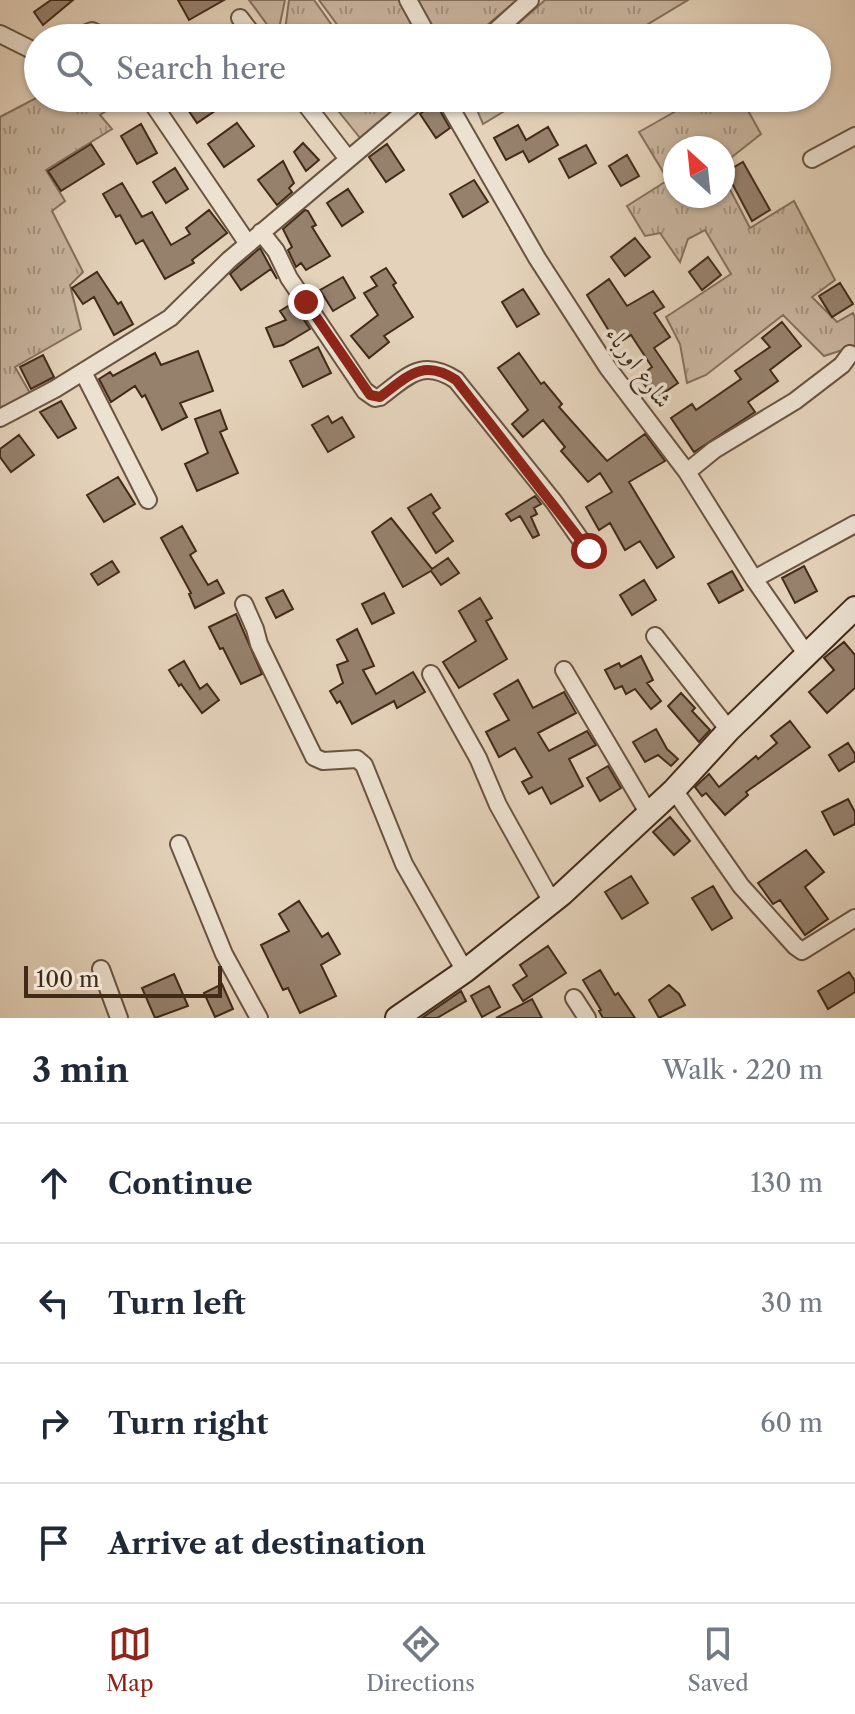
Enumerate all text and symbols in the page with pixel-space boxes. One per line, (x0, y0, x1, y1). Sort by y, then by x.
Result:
search box (24, 24, 831, 112)
icon: search (52, 46, 96, 90)
text: Search here (116, 50, 286, 87)
north arrow (663, 136, 735, 208)
route end (288, 284, 324, 320)
street label: شارع اورباء (595, 321, 678, 417)
route start (571, 533, 607, 569)
scale bar (24, 962, 222, 998)
text: 100 m (36, 966, 99, 993)
text: 3 min (32, 1049, 129, 1091)
text: Walk · 220 m (662, 1054, 823, 1086)
icon: ahead (32, 1161, 76, 1205)
text: Continue (108, 1165, 253, 1202)
text: 130 m (750, 1167, 823, 1199)
icon: left (32, 1281, 76, 1325)
text: Turn left (108, 1285, 245, 1322)
text: 30 m (761, 1287, 823, 1319)
icon: right (32, 1401, 76, 1445)
text: Turn right (108, 1405, 268, 1442)
text: 60 m (760, 1407, 823, 1439)
icon: arrive (32, 1521, 76, 1565)
text: Arrive at destination (108, 1525, 426, 1562)
tab: Map (106, 1622, 154, 1697)
tab: Directions (366, 1622, 475, 1697)
tab: Saved (688, 1622, 749, 1697)

